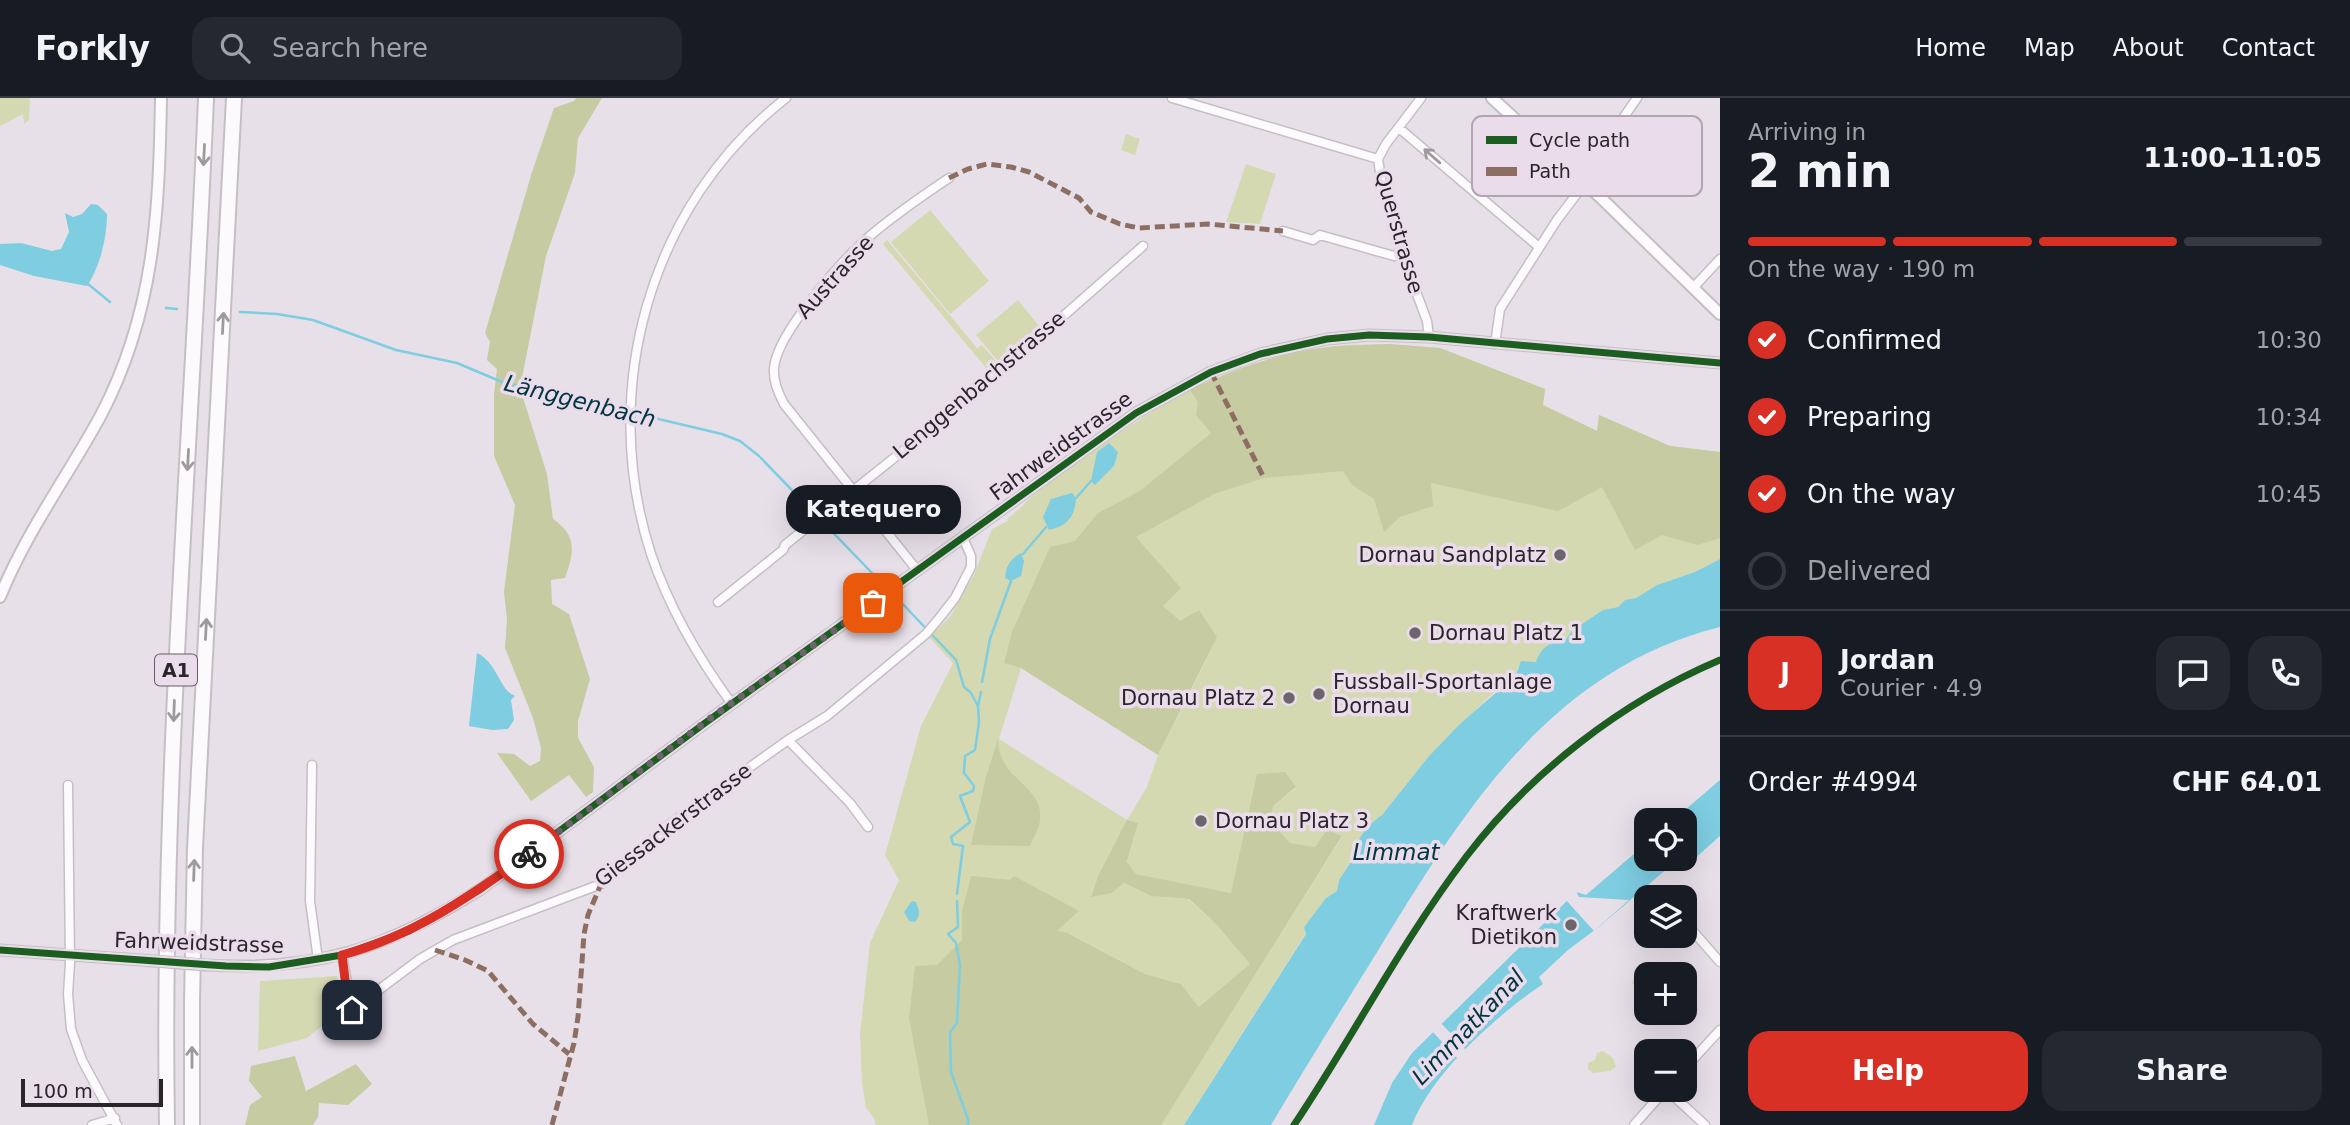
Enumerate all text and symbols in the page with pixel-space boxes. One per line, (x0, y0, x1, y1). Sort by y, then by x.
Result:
search box (192, 17, 682, 80)
text: Forkly (35, 29, 150, 68)
icon: search (216, 29, 254, 67)
text: Search here (272, 33, 428, 63)
text: Home (1915, 34, 1986, 62)
text: Map (2024, 34, 2075, 62)
text: About (2113, 34, 2184, 62)
text: Contact (2222, 34, 2315, 62)
legend (1472, 116, 1702, 196)
text: Arriving in (1748, 119, 1866, 145)
text: Cycle path (1529, 129, 1630, 151)
one-way arrow (197, 143, 210, 166)
text: 11:00–11:05 (2143, 143, 2322, 173)
text: 2 min (1748, 144, 1892, 198)
one-way arrow (1423, 148, 1441, 164)
text: Path (1529, 160, 1571, 182)
street label: Querstrasse (1370, 168, 1428, 296)
street label: Austrasse (792, 231, 878, 323)
text: On the way · 190 m (1748, 256, 1975, 282)
street label: Lenggenbachstrasse (888, 306, 1070, 464)
one-way arrow (217, 313, 230, 335)
icon: check (1748, 321, 1786, 359)
text: Confirmed (1807, 325, 1942, 355)
text: 10:30 (2256, 327, 2322, 353)
water label: Länggenbach (501, 370, 659, 432)
street label: Fahrweidstrasse (985, 386, 1137, 506)
icon: check (1748, 398, 1786, 436)
text: Preparing (1807, 402, 1932, 432)
text: 10:34 (2256, 404, 2322, 430)
one-way arrow (181, 448, 194, 471)
icon: check (1748, 475, 1786, 513)
text: On the way (1807, 479, 1956, 509)
text: 10:45 (2256, 481, 2322, 507)
callout: Katequero (786, 484, 960, 533)
text: Katequero (806, 496, 941, 522)
place label: Dornau Sandplatz (1358, 543, 1546, 567)
marker: Dornau Sandplatz (1552, 547, 1568, 563)
text: Delivered (1807, 556, 1931, 586)
pin (843, 573, 903, 633)
icon: bag (854, 584, 892, 622)
one-way arrow (200, 618, 213, 641)
place label: Dornau Platz 1 (1429, 621, 1583, 645)
marker: Dornau Platz 1 (1407, 625, 1423, 641)
button: chat (2156, 636, 2230, 710)
button: phone (2248, 636, 2322, 710)
text: Jordan (1840, 645, 1935, 675)
road number: A1 (155, 654, 197, 685)
text: J (1780, 658, 1790, 688)
place label: Fussball-Sportanlage Dornau (1333, 670, 1552, 718)
text: Courier · 4.9 (1840, 675, 1983, 701)
place label: Dornau Platz 2 (1121, 686, 1275, 710)
marker: Fussball-Sportanlage Dornau (1311, 686, 1327, 702)
marker: Dornau Platz 2 (1281, 690, 1297, 706)
one-way arrow (168, 699, 181, 722)
street label: Giessackerstrasse (590, 758, 756, 892)
text: Order #4994 (1748, 767, 1918, 797)
text: CHF 64.01 (2172, 767, 2322, 797)
map controls (1634, 808, 1697, 1102)
button: locate (1634, 808, 1697, 871)
place label: Dornau Platz 3 (1215, 809, 1369, 833)
marker: Dornau Platz 3 (1193, 813, 1209, 829)
courier (494, 819, 564, 889)
icon: bike (510, 835, 548, 873)
water label: Limmat (1352, 839, 1441, 865)
one-way arrow (188, 859, 201, 882)
button: layers (1634, 885, 1697, 948)
place label: Kraftwerk Dietikon (1456, 901, 1558, 949)
marker: Kraftwerk Dietikon (1563, 917, 1579, 933)
street label: Fahrweidstrasse (114, 928, 284, 958)
button: + (1634, 962, 1697, 1025)
water label: Limmatkanal (1407, 964, 1530, 1090)
pin (322, 980, 382, 1040)
icon: home (333, 991, 371, 1029)
button: Help (1748, 1031, 2028, 1111)
button: Share (2042, 1031, 2322, 1111)
button: − (1634, 1039, 1697, 1102)
one-way arrow (185, 1046, 199, 1069)
scale bar (21, 1076, 163, 1108)
text: 100 m (32, 1080, 93, 1102)

